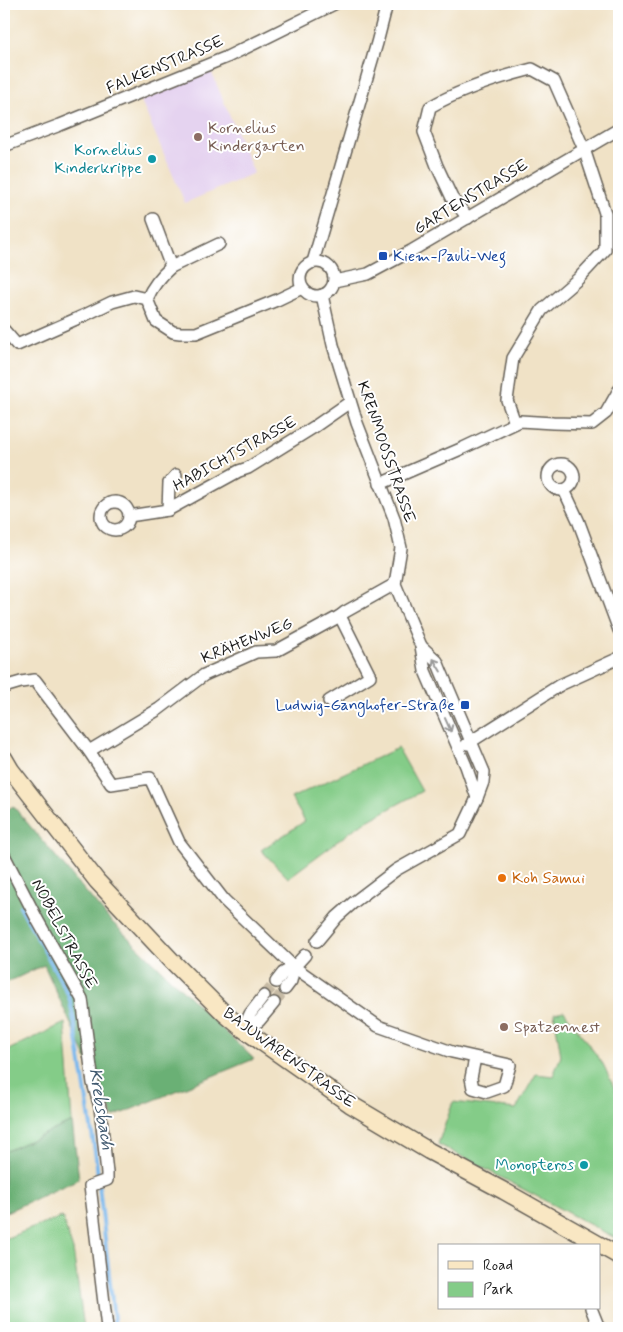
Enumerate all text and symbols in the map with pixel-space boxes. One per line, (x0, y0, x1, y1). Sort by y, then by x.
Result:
street label: FALKENSTRASSE (103, 31, 227, 99)
place label: Kornelius Kindergarten (208, 118, 305, 158)
marker: Kornelius Kindergarten (192, 131, 204, 143)
place label: Kornelius Kinderkrippe (54, 140, 142, 179)
marker: Kornelius Kinderkrippe (146, 153, 158, 165)
street label: GARTENSTRASSE (410, 155, 532, 239)
place label: Kiem-Pauli-Weg (393, 246, 506, 268)
marker: Kiem-Pauli-Weg (377, 250, 389, 262)
street label: KRENMOOSSTRASSE (352, 378, 420, 526)
street label: HABICHTSTRASSE (170, 411, 300, 497)
street label: KRÄHENWEG (198, 613, 296, 669)
one-way arrow (432, 658, 443, 672)
place label: Ludwig-Ganghofer-Straße (275, 695, 455, 717)
marker: Ludwig-Ganghofer-Straße (459, 699, 471, 711)
one-way arrow (444, 717, 454, 732)
place label: Koh Samui (512, 868, 585, 889)
marker: Koh Samui (496, 872, 508, 884)
street label: NOBELSTRASSE (26, 876, 102, 992)
street label: BAJUWARENSTRASSE (219, 1003, 359, 1113)
place label: Spatzennest (514, 1017, 600, 1038)
marker: Spatzennest (498, 1021, 510, 1033)
water label: Krebsbach (83, 1066, 119, 1152)
place label: Monopteros (495, 1155, 574, 1176)
marker: Monopteros (578, 1159, 590, 1171)
legend (438, 1244, 600, 1310)
text: Road (483, 1256, 513, 1276)
text: Park (483, 1280, 513, 1300)

